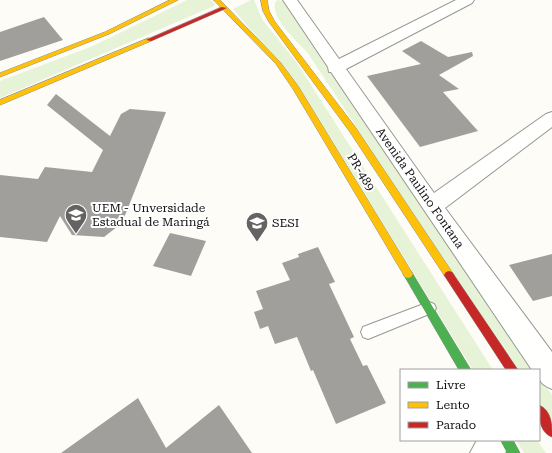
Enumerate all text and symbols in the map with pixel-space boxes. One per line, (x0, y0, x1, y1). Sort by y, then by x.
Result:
street label: Avenida Paulino Fontana (373, 125, 467, 251)
street label: PR-489 (344, 151, 378, 193)
place label: UEM - Unversidade Estadual de Maringá (92, 201, 210, 229)
school or university icon: UEM - Unversidade Estadual de Maringá (63, 202, 89, 235)
school or university icon: SESI (244, 210, 270, 243)
place label: SESI (272, 216, 299, 230)
legend (400, 369, 540, 441)
text: Livre (436, 378, 466, 392)
text: Lento (436, 398, 470, 412)
text: Parado (436, 418, 476, 432)

